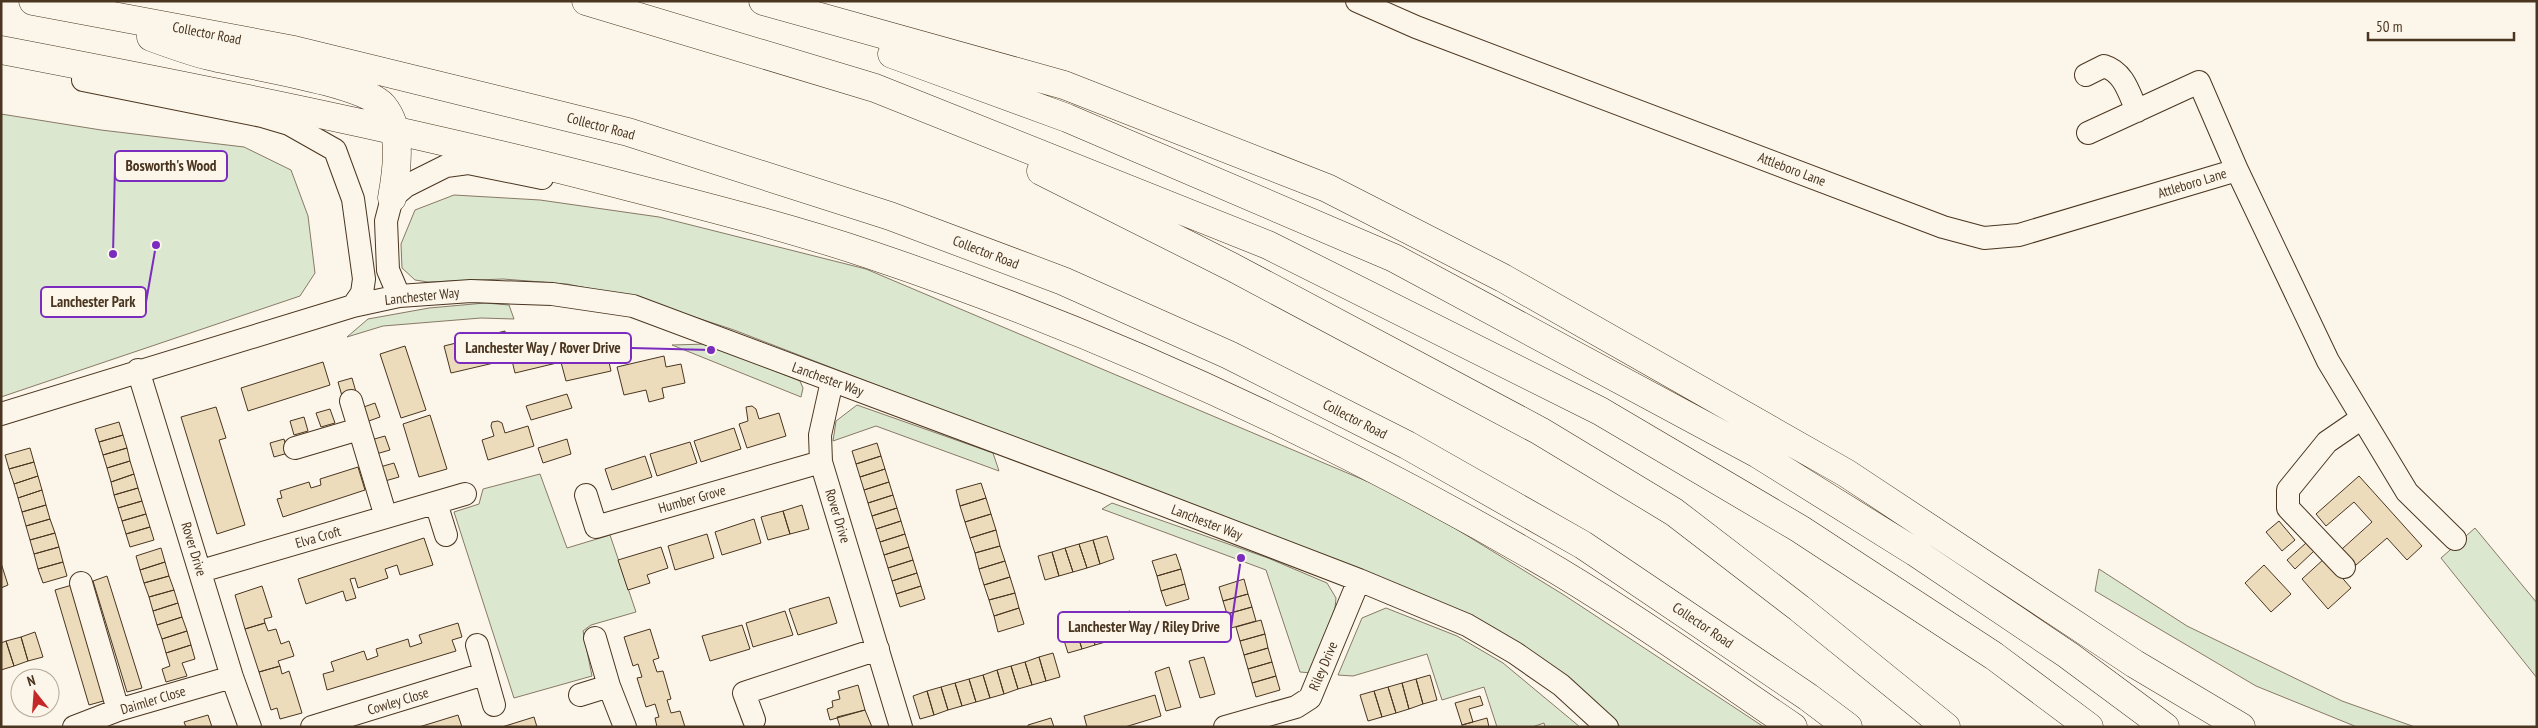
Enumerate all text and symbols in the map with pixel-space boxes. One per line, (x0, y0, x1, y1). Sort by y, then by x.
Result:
scale bar (2368, 10, 2514, 42)
text: 50 m (2376, 17, 2402, 36)
street label: Collector Road (171, 18, 243, 48)
street label: Collector Road (565, 108, 637, 144)
street label: Attleboro Lane (1755, 148, 1829, 190)
callout: Bosworth's Wood (115, 151, 227, 181)
text: Bosworth's Wood (125, 156, 217, 175)
street label: Attleboro Lane (2155, 164, 2229, 202)
street label: Collector Road (950, 231, 1022, 273)
street label: Lanchester Way (384, 283, 461, 309)
callout: Lanchester Park (41, 287, 146, 317)
text: Lanchester Park (51, 292, 136, 311)
callout: Lanchester Way / Rover Drive (455, 333, 631, 363)
text: Lanchester Way / Rover Drive (465, 338, 621, 357)
street label: Lanchester Way (790, 358, 867, 401)
street label: Collector Road (1320, 395, 1390, 443)
street label: Humber Grove (656, 481, 728, 517)
street label: Rover Drive (821, 487, 855, 545)
street label: Lanchester Way (1169, 500, 1246, 544)
street label: Rover Drive (177, 520, 211, 578)
street label: Elva Croft (293, 522, 343, 552)
street label: Collector Road (1669, 598, 1737, 652)
callout: Lanchester Way / Riley Drive (1058, 612, 1231, 642)
text: Lanchester Way / Riley Drive (1068, 617, 1220, 636)
street label: Riley Drive (1305, 638, 1341, 693)
north arrow (10, 668, 60, 718)
text: N (25, 671, 37, 690)
street label: Daimler Close (118, 682, 188, 718)
street label: Cowley Close (365, 683, 431, 719)

